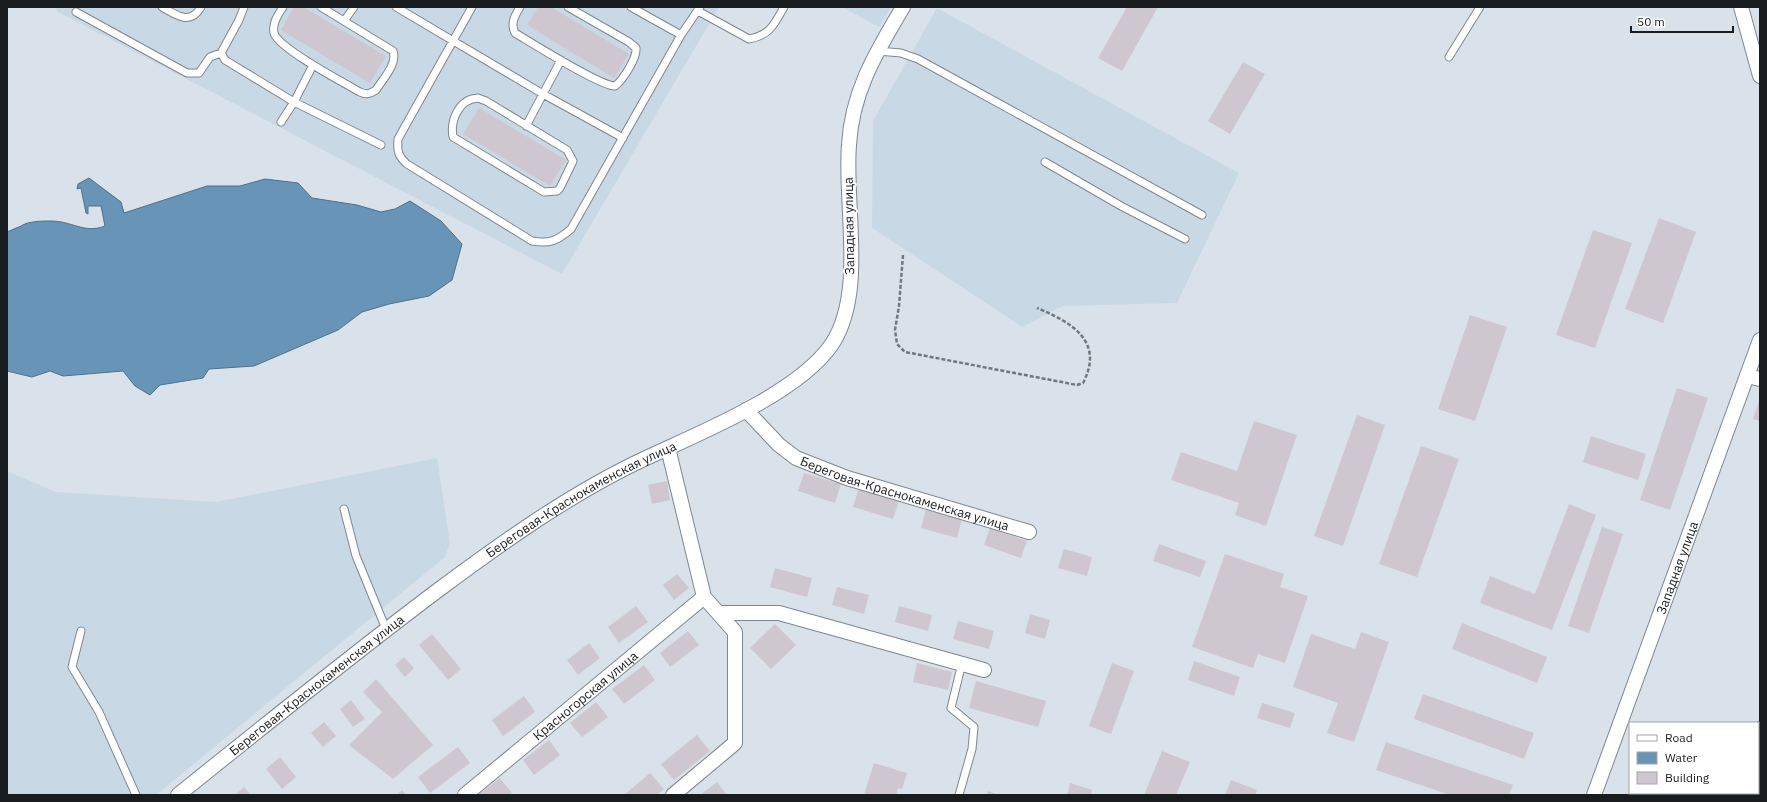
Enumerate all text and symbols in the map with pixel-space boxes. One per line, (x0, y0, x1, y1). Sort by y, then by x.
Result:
scale bar (1631, 8, 1733, 34)
text: 50 m (1637, 14, 1665, 29)
street label: Западная улица (840, 177, 858, 275)
street label: Береговая-Краснокаменская улица (482, 437, 679, 561)
street label: Береговая-Краснокаменская улица (798, 452, 1011, 534)
street label: Западная улица (1652, 519, 1702, 617)
street label: Береговая-Краснокаменская улица (226, 611, 407, 759)
street label: Красногорская улица (529, 647, 641, 744)
legend (1629, 722, 1759, 794)
text: Road (1665, 730, 1693, 745)
text: Water (1665, 750, 1698, 765)
text: Building (1665, 770, 1710, 785)

